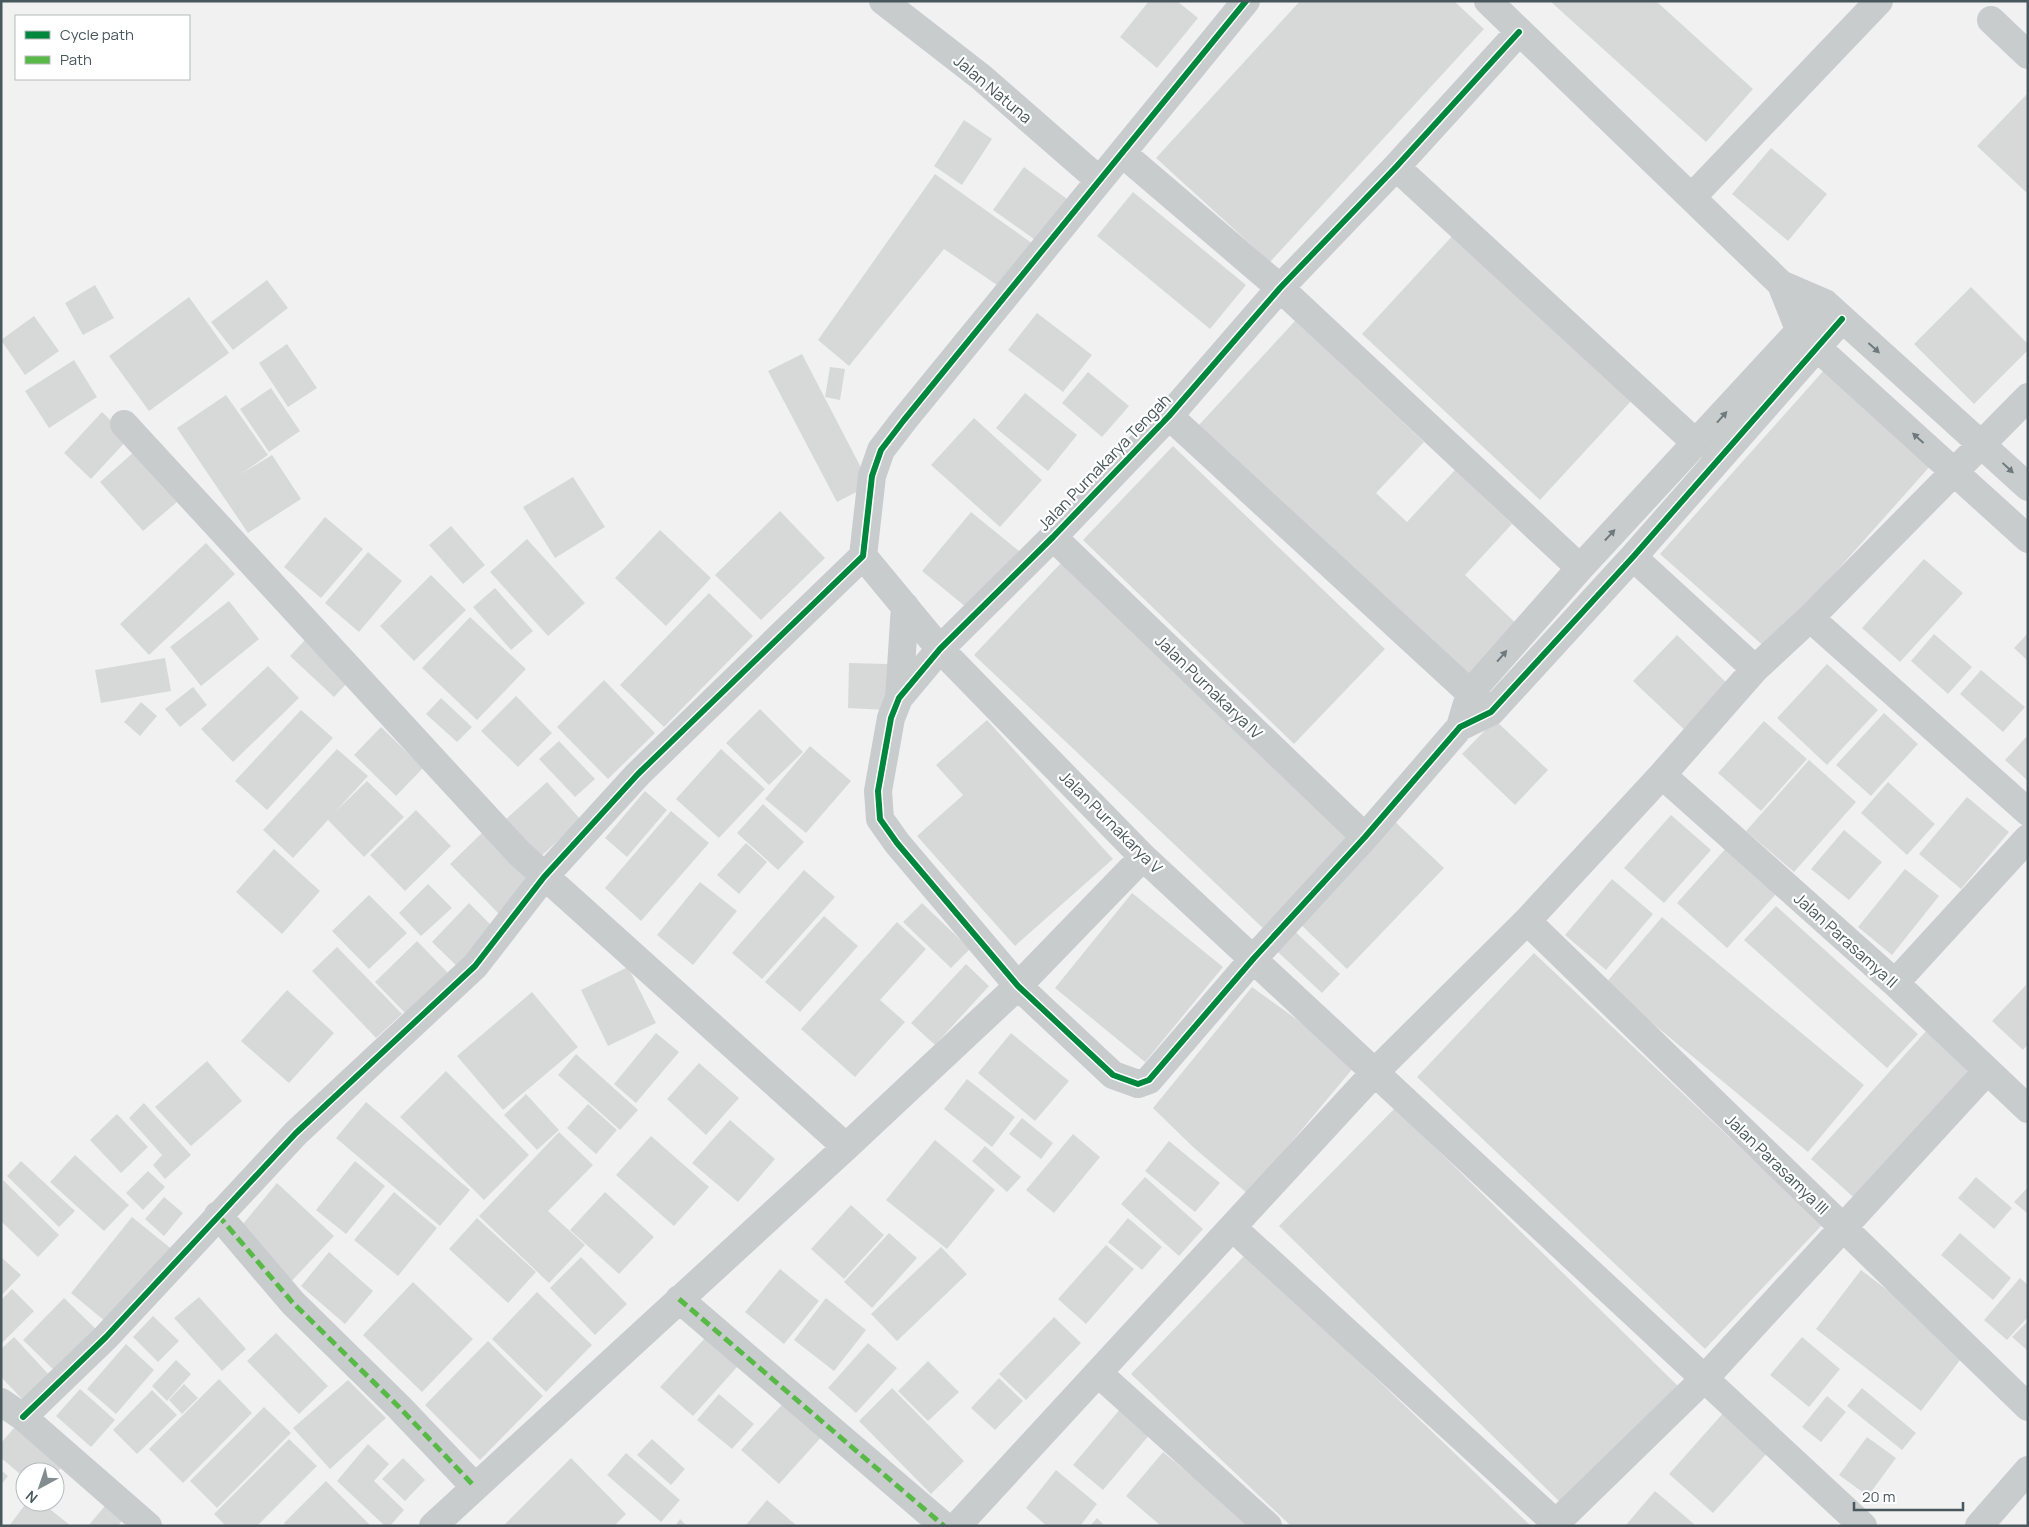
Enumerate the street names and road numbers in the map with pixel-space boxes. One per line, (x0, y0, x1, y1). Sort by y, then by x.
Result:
street label: Jalan Natuna (949, 50, 1037, 128)
street label: Jalan Purnakarya Tengah (1033, 389, 1175, 535)
street label: Jalan Purnakarya IV (1151, 630, 1268, 744)
street label: Jalan Purnakarya V (1055, 766, 1168, 879)
street label: Jalan Parasamya II (1789, 888, 1903, 992)
street label: Jalan Parasamya III (1720, 1109, 1834, 1219)

